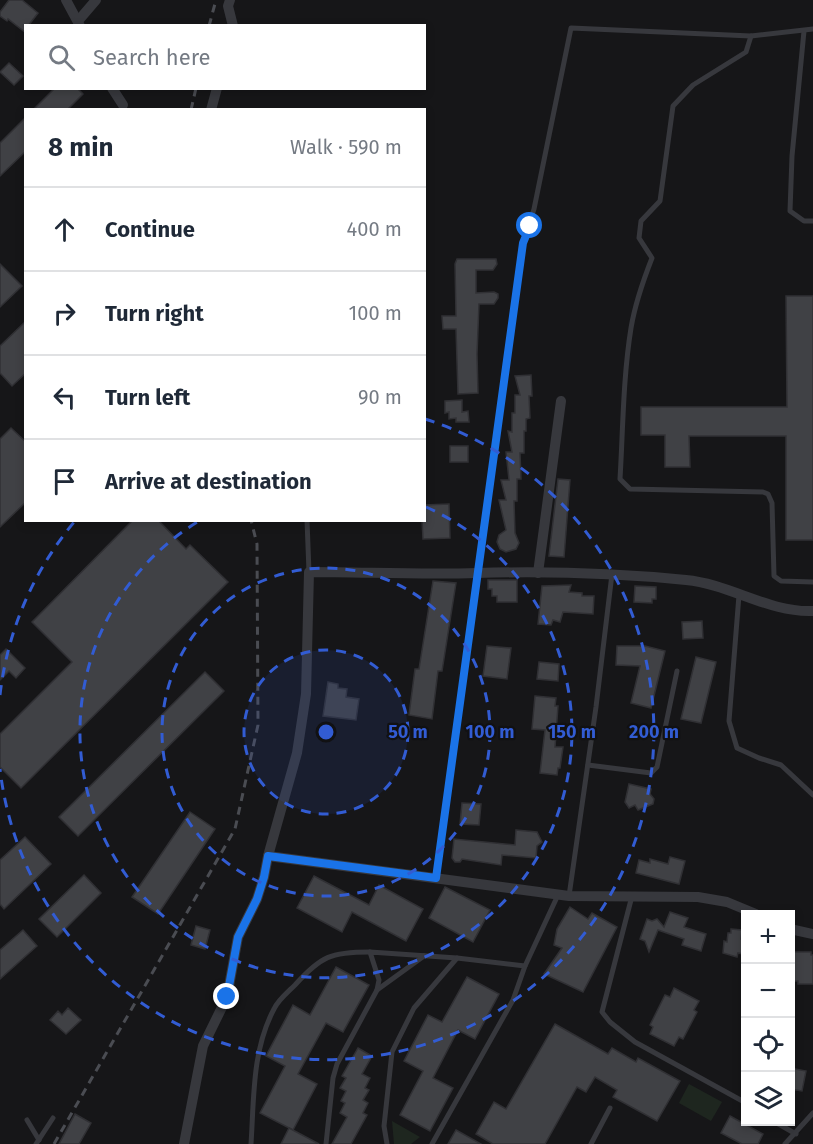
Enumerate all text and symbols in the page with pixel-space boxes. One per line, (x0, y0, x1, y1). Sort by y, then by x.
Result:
search box (24, 24, 426, 90)
icon: search (45, 41, 78, 74)
text: Search here (93, 44, 211, 71)
text: 8 min (48, 132, 114, 163)
text: Walk · 590 m (290, 135, 402, 159)
route start (516, 212, 542, 238)
icon: ahead (48, 213, 81, 246)
text: Continue (105, 216, 195, 243)
text: 400 m (347, 217, 402, 241)
icon: right (48, 297, 81, 330)
text: Turn right (105, 300, 204, 327)
text: 100 m (349, 301, 402, 325)
icon: left (48, 381, 81, 414)
text: Turn left (105, 384, 190, 411)
text: 90 m (358, 385, 402, 409)
icon: arrive (48, 465, 81, 498)
text: Arrive at destination (105, 468, 312, 495)
text: 50 m (388, 721, 428, 743)
text: 100 m (466, 721, 514, 743)
text: 150 m (548, 721, 596, 743)
text: 200 m (629, 721, 679, 743)
centre of rings (316, 722, 336, 742)
map controls (741, 910, 795, 1126)
button: + (741, 910, 795, 964)
button: − (741, 964, 795, 1018)
route end (213, 983, 239, 1009)
button: locate (741, 1018, 795, 1072)
button: layers (741, 1072, 795, 1126)

